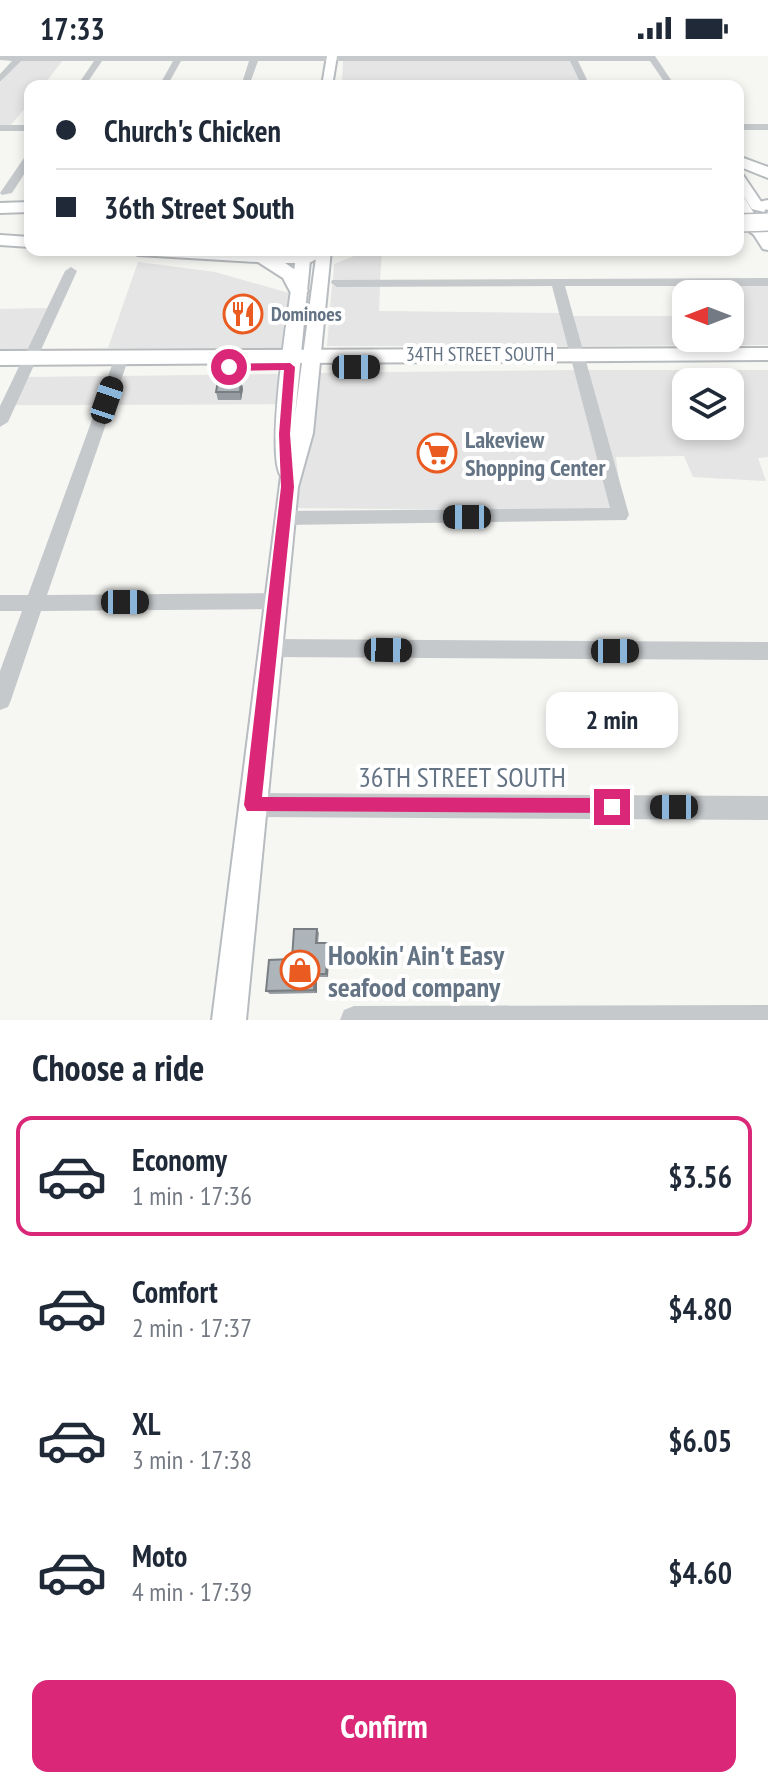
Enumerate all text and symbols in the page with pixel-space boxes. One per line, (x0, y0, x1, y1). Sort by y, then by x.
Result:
text: 17:33 (40, 9, 105, 48)
text: Church's Chicken (104, 111, 281, 150)
text: 36th Street South (104, 188, 294, 227)
north arrow (672, 280, 744, 352)
map controls (672, 280, 744, 440)
restaurant icon: Dominoes (222, 293, 264, 335)
place label: Dominoes (271, 301, 342, 327)
street label: 34TH STREET SOUTH (406, 341, 554, 367)
route start (211, 349, 247, 385)
car (332, 355, 380, 379)
button: layers (672, 368, 744, 440)
car (88, 373, 126, 427)
place label: Lakeview Shopping Center (465, 424, 606, 483)
supermarket icon: Lakeview Shopping Center (416, 432, 458, 474)
car (443, 505, 491, 529)
car (101, 590, 149, 614)
car (364, 638, 412, 662)
car (591, 639, 639, 663)
callout: 2 min (546, 691, 678, 747)
text: 2 min (586, 703, 638, 736)
street label: 36TH STREET SOUTH (358, 758, 566, 795)
route end (594, 789, 630, 825)
car (650, 795, 698, 819)
place label: Hookin' Ain't Easy seafood company (328, 936, 505, 1005)
shop icon: Hookin' Ain't Easy seafood company (279, 949, 321, 991)
text: Choose a ride (32, 1044, 204, 1091)
icon: car (36, 1140, 108, 1212)
text: Economy (132, 1140, 227, 1179)
text: $3.56 (668, 1157, 732, 1196)
text: 1 min · 17:36 (132, 1179, 252, 1212)
icon: car (36, 1272, 108, 1344)
text: Comfort (132, 1272, 218, 1311)
text: $4.80 (668, 1289, 732, 1328)
text: 2 min · 17:37 (132, 1311, 252, 1344)
icon: car (36, 1404, 108, 1476)
text: XL (132, 1404, 161, 1443)
text: $6.05 (668, 1421, 732, 1460)
text: 3 min · 17:38 (132, 1443, 252, 1476)
icon: car (36, 1536, 108, 1608)
text: Moto (132, 1536, 187, 1575)
text: $4.60 (668, 1553, 732, 1592)
text: 4 min · 17:39 (132, 1575, 252, 1608)
button: Confirm (32, 1680, 736, 1772)

